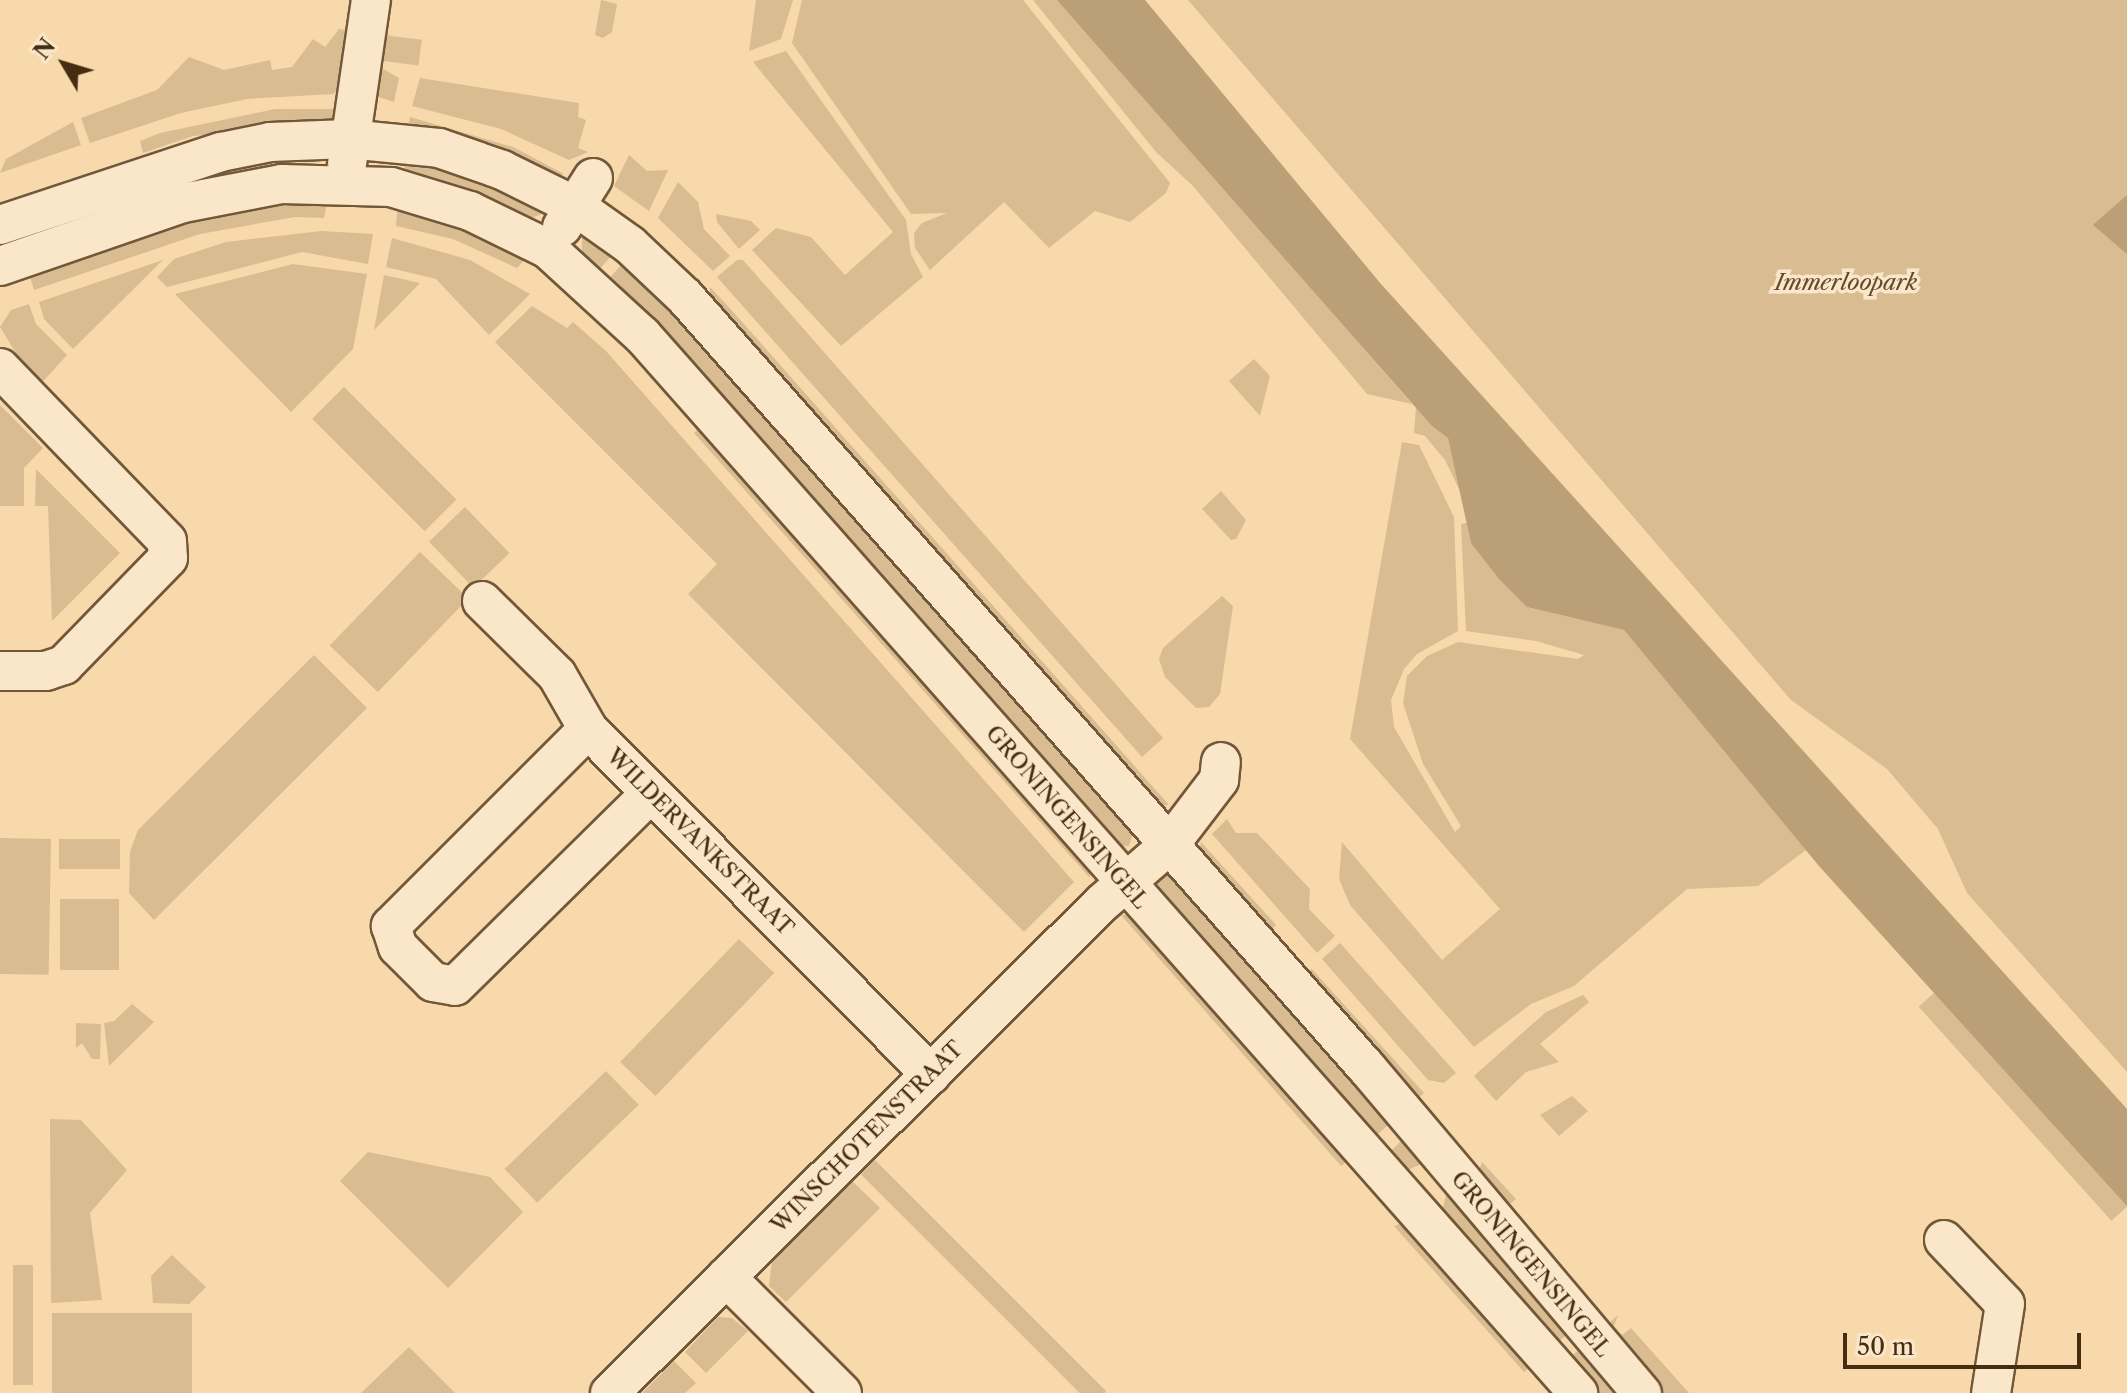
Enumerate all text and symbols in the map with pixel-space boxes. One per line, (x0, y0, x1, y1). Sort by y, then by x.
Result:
north arrow (24, 24, 104, 104)
text: N (28, 33, 61, 65)
park label: Immerloopark (1775, 270, 1917, 296)
street label: GRONINGENSINGEL (980, 720, 1154, 914)
street label: WILDERVANKSTRAAT (601, 743, 799, 941)
street label: WINSCHOTENSTRAAT (766, 1036, 968, 1238)
street label: GRONINGENSINGEL (1446, 1166, 1616, 1362)
scale bar (1847, 1317, 2085, 1367)
text: 50 m (1857, 1332, 1914, 1361)

